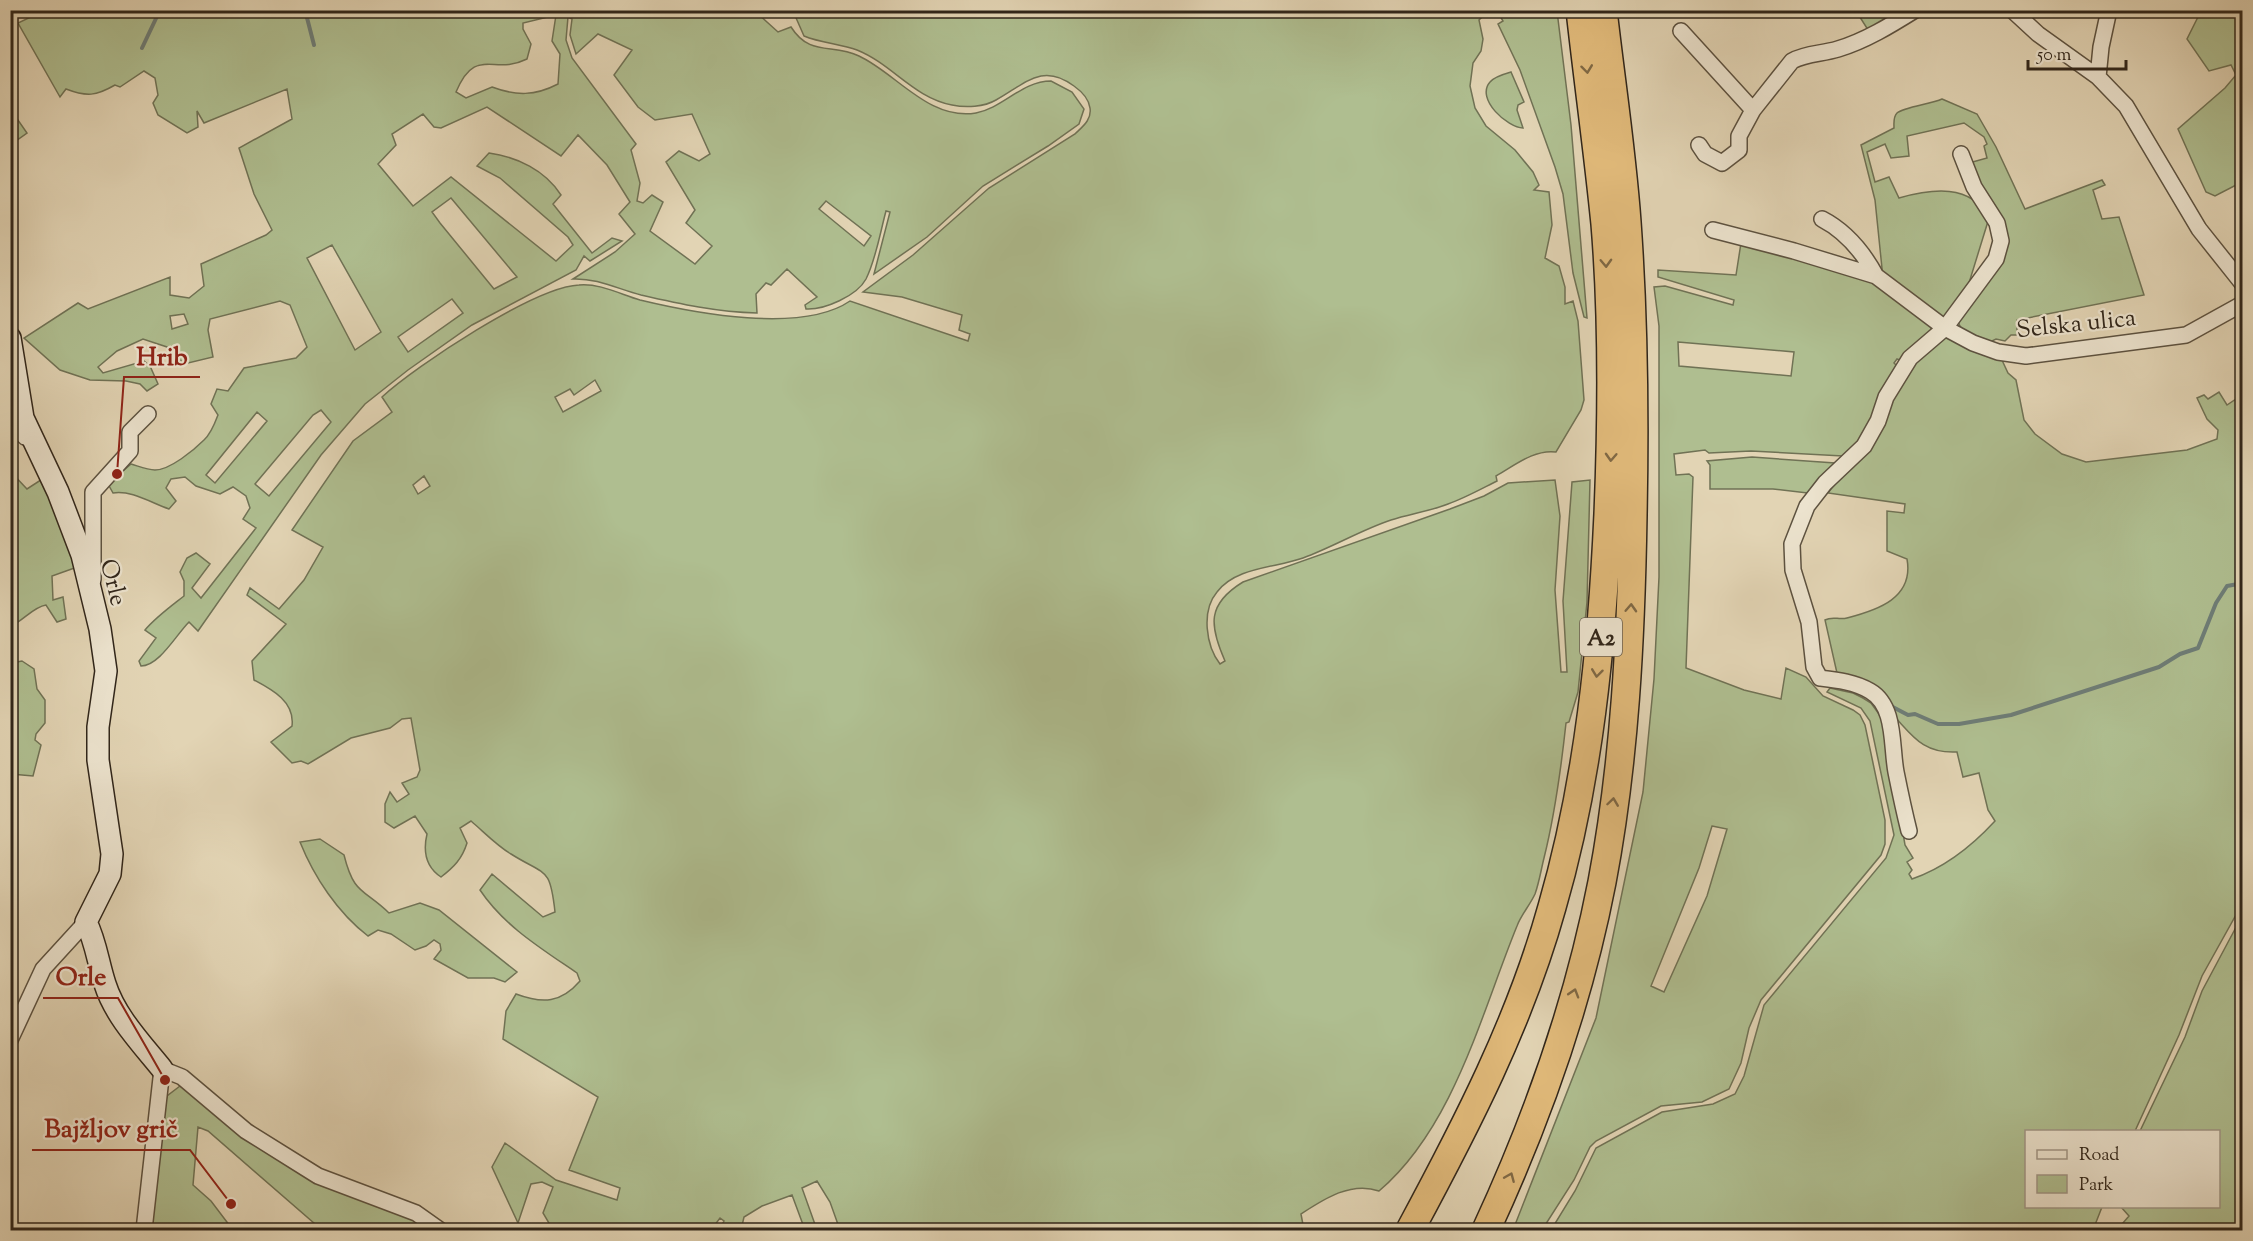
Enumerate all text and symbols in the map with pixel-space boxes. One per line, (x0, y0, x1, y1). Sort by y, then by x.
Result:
scale bar (2028, 33, 2126, 71)
text: 50 m (2036, 43, 2072, 69)
one-way arrow (1580, 64, 1593, 73)
one-way arrow (1600, 258, 1613, 267)
street label: Selska ulica (2015, 302, 2138, 348)
callout: Hrib (124, 333, 200, 377)
text: Hrib (136, 340, 188, 377)
one-way arrow (1604, 453, 1617, 462)
street label: Orle (90, 556, 134, 609)
one-way arrow (1625, 604, 1638, 613)
road number: A2 (1580, 618, 1622, 656)
one-way arrow (1591, 668, 1604, 677)
one-way arrow (1607, 798, 1619, 807)
callout: Orle (43, 954, 118, 998)
text: Orle (56, 960, 106, 997)
one-way arrow (1567, 988, 1579, 999)
callout: Bajžljov grič (32, 1106, 190, 1150)
text: Bajžljov grič (44, 1112, 178, 1149)
legend (2025, 1130, 2220, 1208)
text: Road (2079, 1143, 2119, 1169)
one-way arrow (1503, 1173, 1515, 1184)
text: Park (2079, 1173, 2114, 1199)

